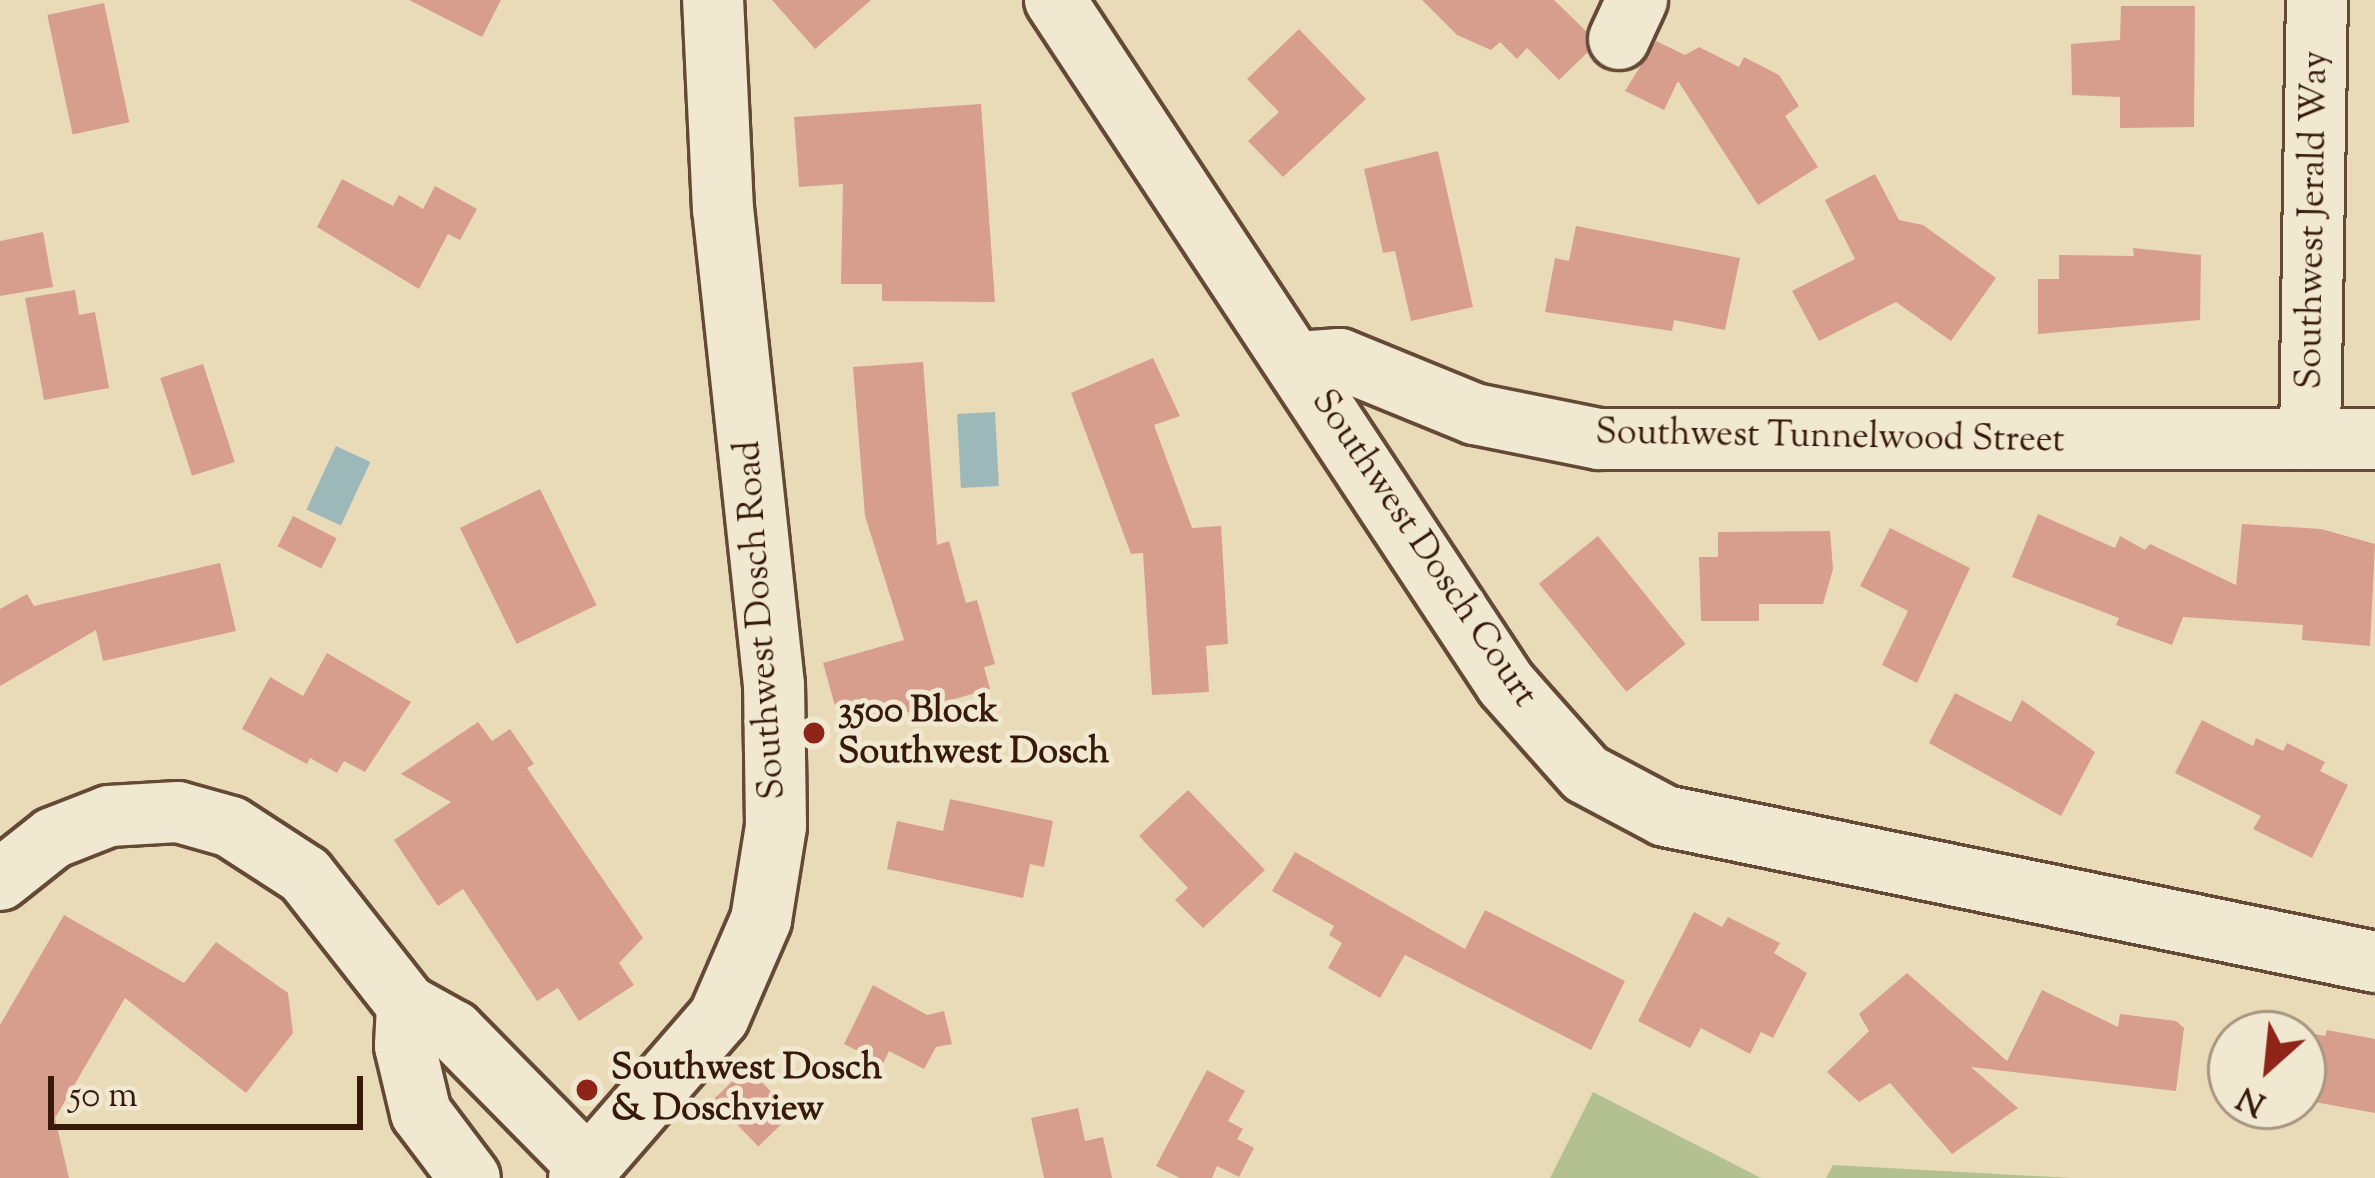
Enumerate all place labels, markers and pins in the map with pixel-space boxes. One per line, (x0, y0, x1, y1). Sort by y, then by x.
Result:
place label: 3500 Block Southwest Dosch (838, 690, 1109, 775)
marker: 3500 Block Southwest Dosch (801, 720, 827, 746)
place label: Southwest Dosch & Doschview (611, 1047, 882, 1132)
marker: Southwest Dosch & Doschview (574, 1077, 600, 1103)

